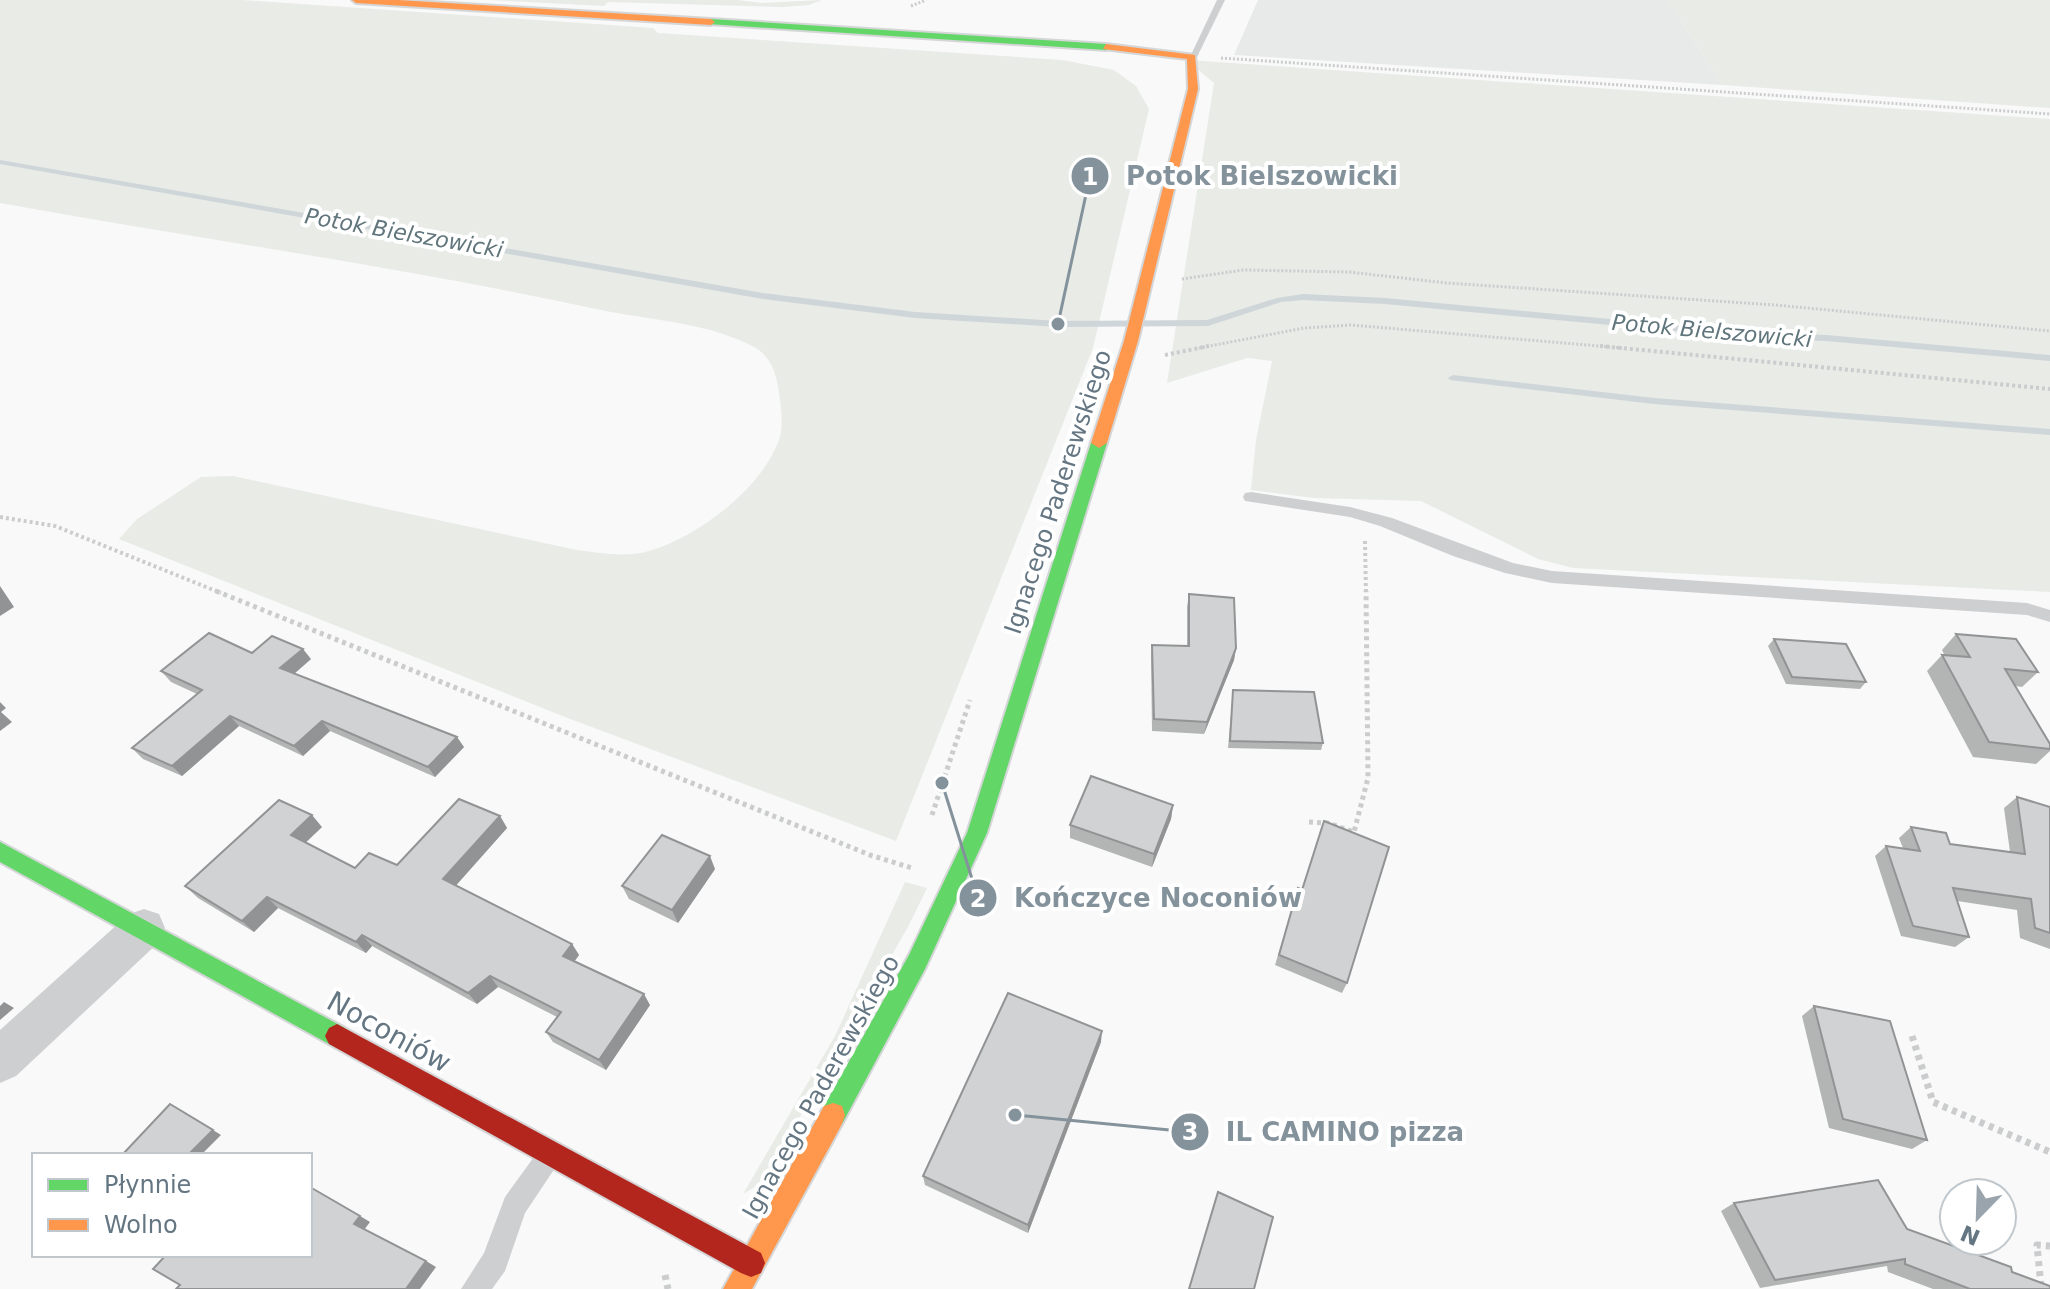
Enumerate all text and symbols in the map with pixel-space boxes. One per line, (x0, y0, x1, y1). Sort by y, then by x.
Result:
callout: Potok Bielszowicki (1070, 151, 1414, 201)
text: Potok Bielszowicki (1126, 161, 1398, 191)
text: 1 (1082, 163, 1098, 191)
water label: Potok Bielszowicki (303, 203, 505, 263)
water label: Potok Bielszowicki (1611, 310, 1813, 352)
street label: Ignacego Paderewskiego (999, 346, 1117, 638)
callout: Kończyce Noconiów (958, 873, 1318, 923)
text: Kończyce Noconiów (1014, 883, 1302, 913)
text: 2 (970, 885, 986, 913)
street label: Ignacego Paderewskiego (737, 950, 905, 1224)
street label: Noconiów (321, 985, 457, 1079)
callout: IL CAMINO pizza (1170, 1107, 1480, 1157)
text: IL CAMINO pizza (1226, 1117, 1464, 1147)
text: 3 (1182, 1118, 1198, 1146)
legend (32, 1153, 312, 1257)
text: Płynnie (104, 1171, 191, 1199)
north arrow (1938, 1177, 2018, 1257)
text: Wolno (104, 1211, 178, 1239)
text: N (1957, 1220, 1984, 1250)

